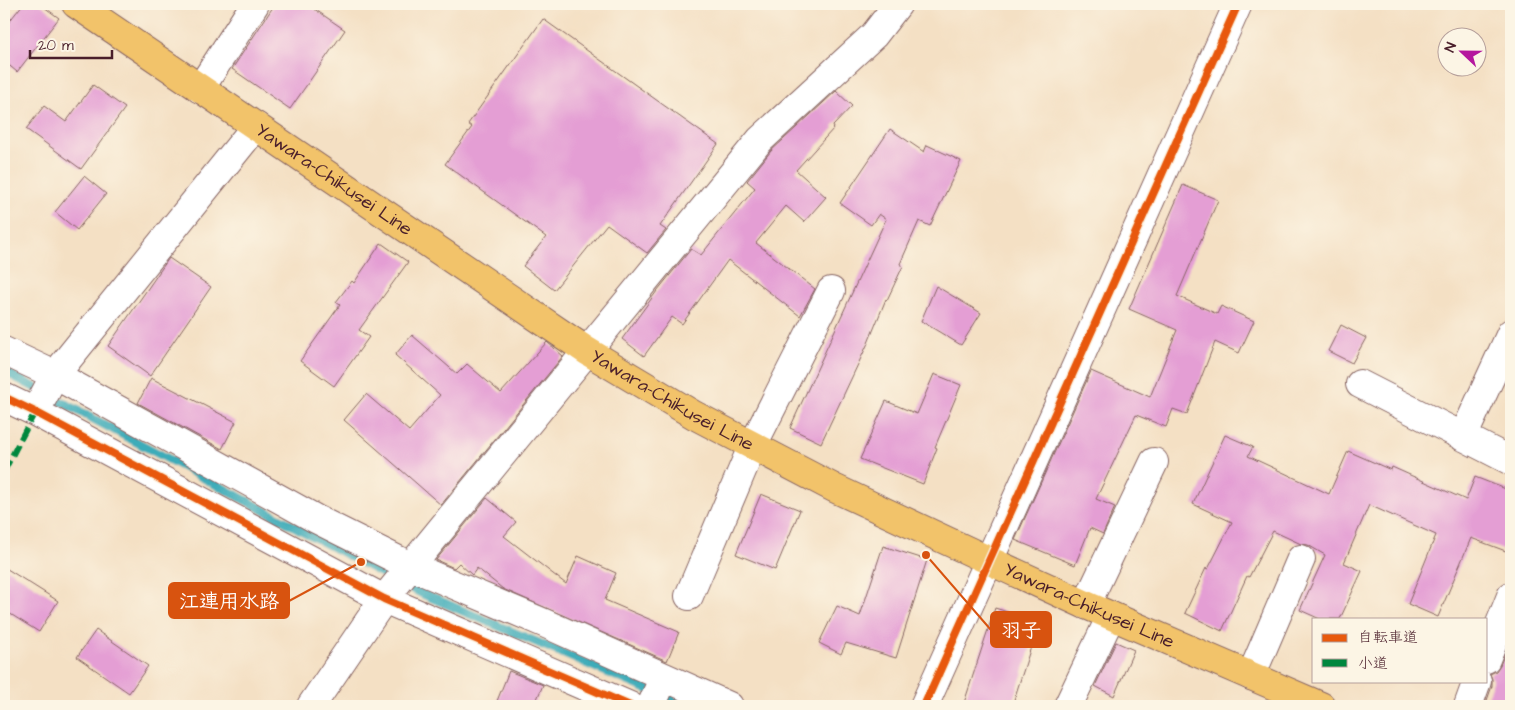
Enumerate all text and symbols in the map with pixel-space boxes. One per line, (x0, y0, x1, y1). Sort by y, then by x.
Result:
scale bar (30, 28, 112, 60)
north arrow (1438, 28, 1488, 78)
text: 20 m (38, 35, 74, 56)
text: N (1440, 39, 1462, 55)
street label: Yawara-Chikusei Line (250, 116, 418, 242)
street label: Yawara-Chikusei Line (585, 343, 759, 457)
street label: Yawara-Chikusei Line (999, 556, 1179, 655)
callout: 江連用水路 (169, 583, 289, 618)
text: 江連用水路 (179, 588, 280, 616)
callout: 羽子 (991, 612, 1051, 647)
text: 羽子 (1001, 617, 1041, 645)
legend (1312, 618, 1488, 682)
text: 自転車道 (1358, 627, 1418, 648)
text: 小道 (1358, 653, 1388, 674)

